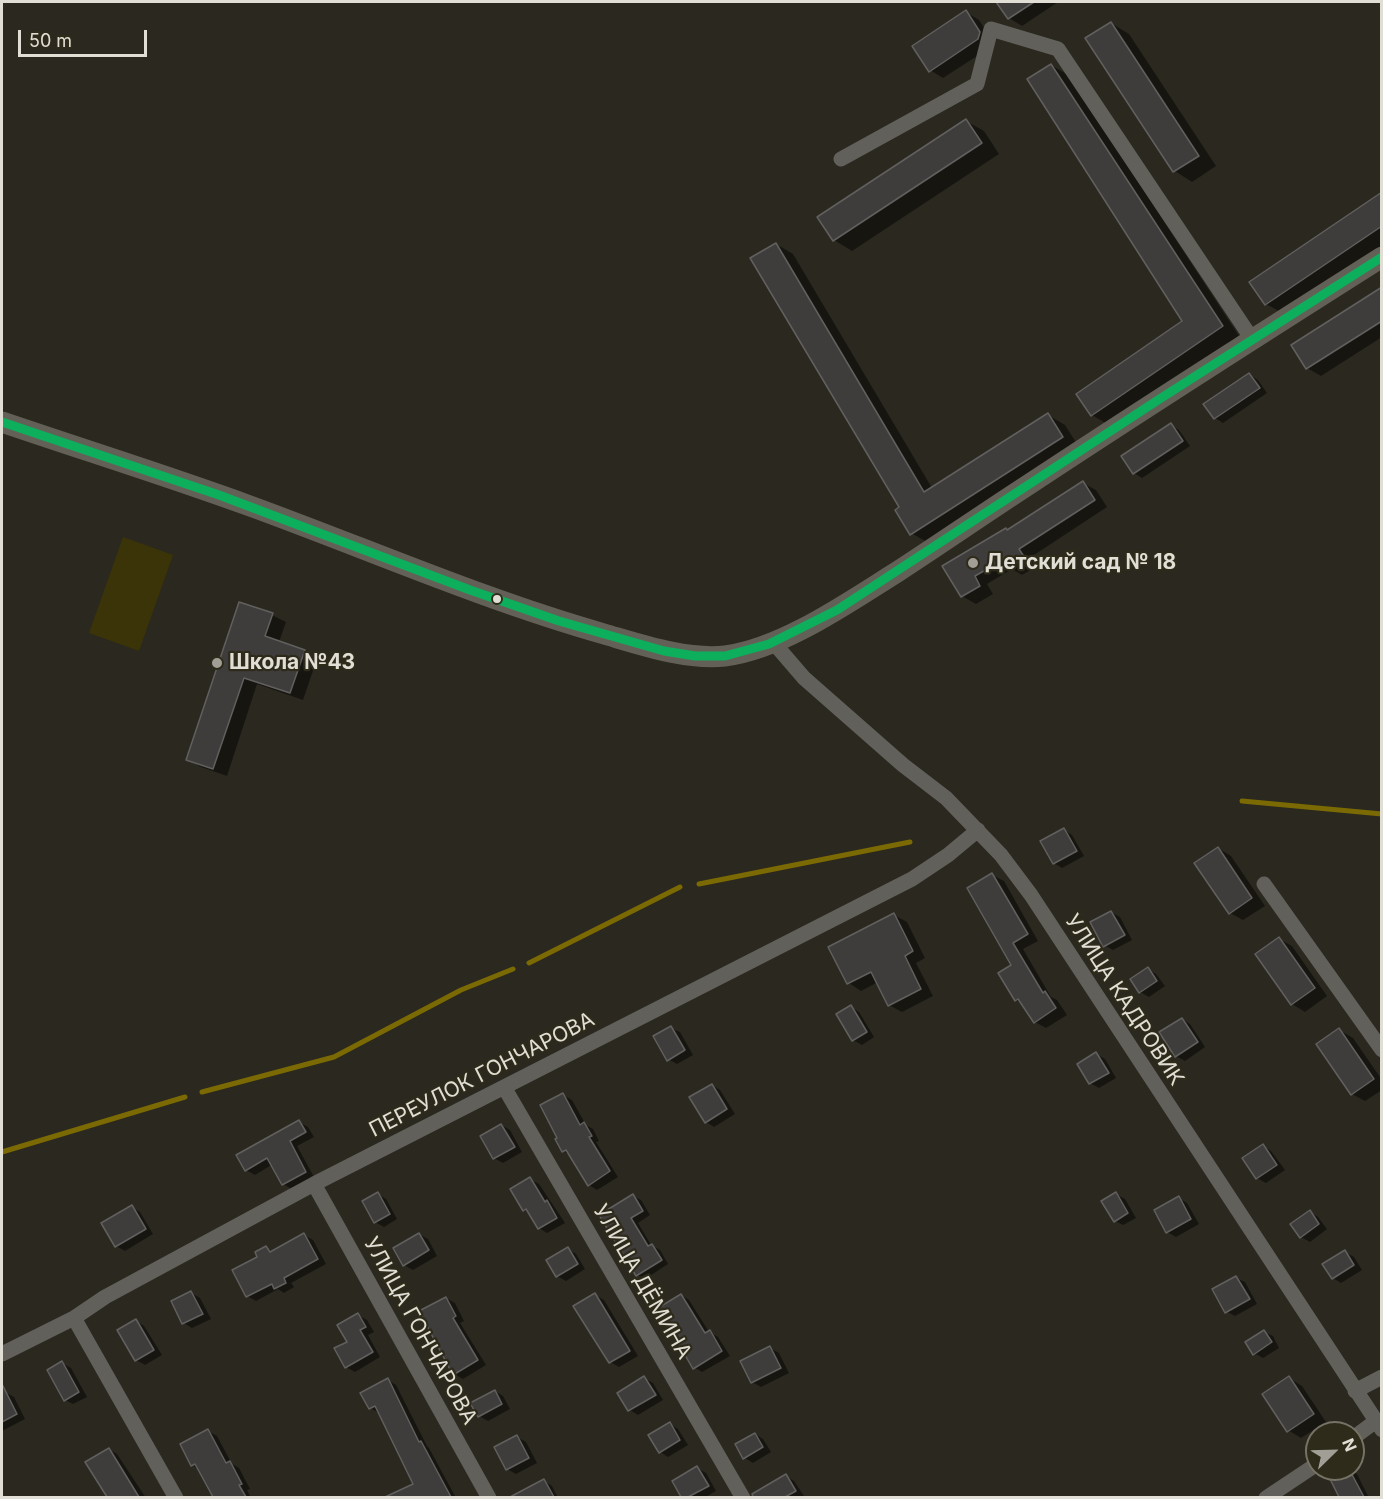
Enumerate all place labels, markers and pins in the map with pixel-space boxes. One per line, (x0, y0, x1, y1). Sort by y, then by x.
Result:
place label: Детский сад № 18 (985, 550, 1176, 576)
marker: Детский сад № 18 (966, 556, 980, 570)
unlabelled marker (491, 593, 503, 605)
place label: Школа №43 (229, 650, 355, 676)
marker: Школа №43 (210, 656, 224, 670)

